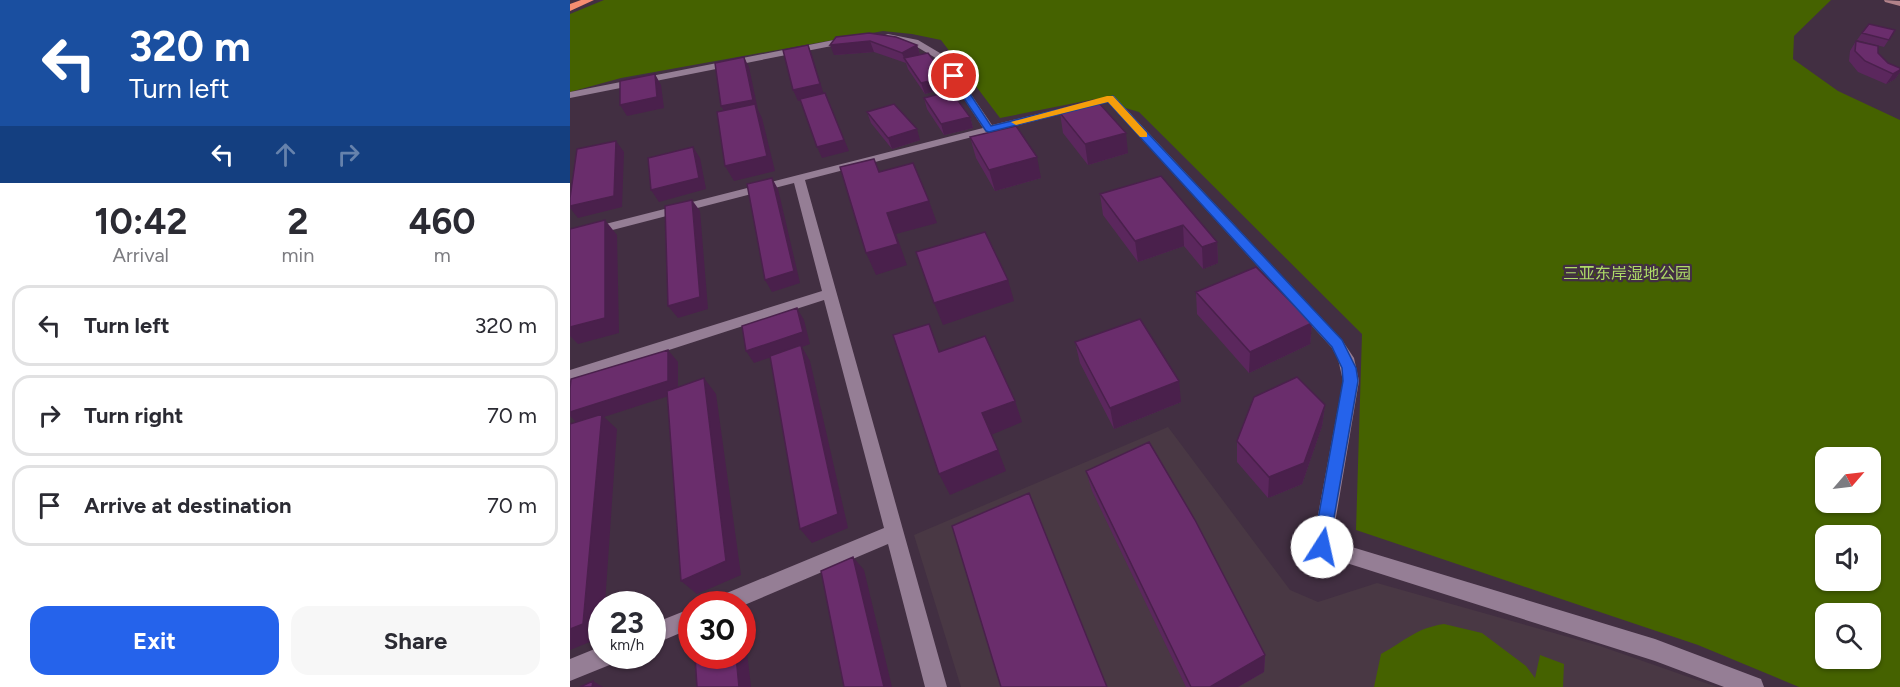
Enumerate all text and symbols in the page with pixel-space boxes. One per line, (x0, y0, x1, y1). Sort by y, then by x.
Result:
text: 320 m (129, 21, 251, 72)
icon: left (30, 24, 108, 102)
pin (928, 50, 979, 101)
icon: arrive (937, 59, 970, 92)
text: Turn left (129, 72, 229, 105)
icon: left (206, 138, 239, 171)
icon: ahead (269, 138, 302, 171)
icon: right (332, 138, 365, 171)
text: 10:42 (94, 200, 187, 243)
text: 2 (288, 200, 308, 243)
text: 460 (409, 200, 476, 243)
text: Arrival (113, 243, 169, 267)
text: min (282, 243, 314, 267)
text: m (434, 243, 451, 267)
park label: 三亚东岸湿地公园 (1563, 264, 1691, 283)
icon: left (33, 309, 66, 342)
text: Turn left (84, 312, 170, 339)
text: 320 m (474, 312, 537, 339)
icon: right (33, 399, 66, 432)
text: Turn right (84, 402, 183, 429)
text: 70 m (487, 402, 537, 429)
north arrow (1815, 447, 1881, 513)
map controls (1815, 447, 1881, 669)
icon: arrive (33, 489, 66, 522)
text: Arrive at destination (84, 492, 292, 519)
text: 70 m (487, 492, 537, 519)
position arrow (1290, 515, 1354, 579)
button: sound (1815, 525, 1881, 591)
speed limit sign: 30 (678, 591, 756, 669)
button: search (1815, 603, 1881, 669)
text: 23 (610, 604, 644, 641)
button: Exit (30, 606, 279, 675)
button: Share (291, 606, 540, 675)
text: km/h (610, 636, 644, 654)

